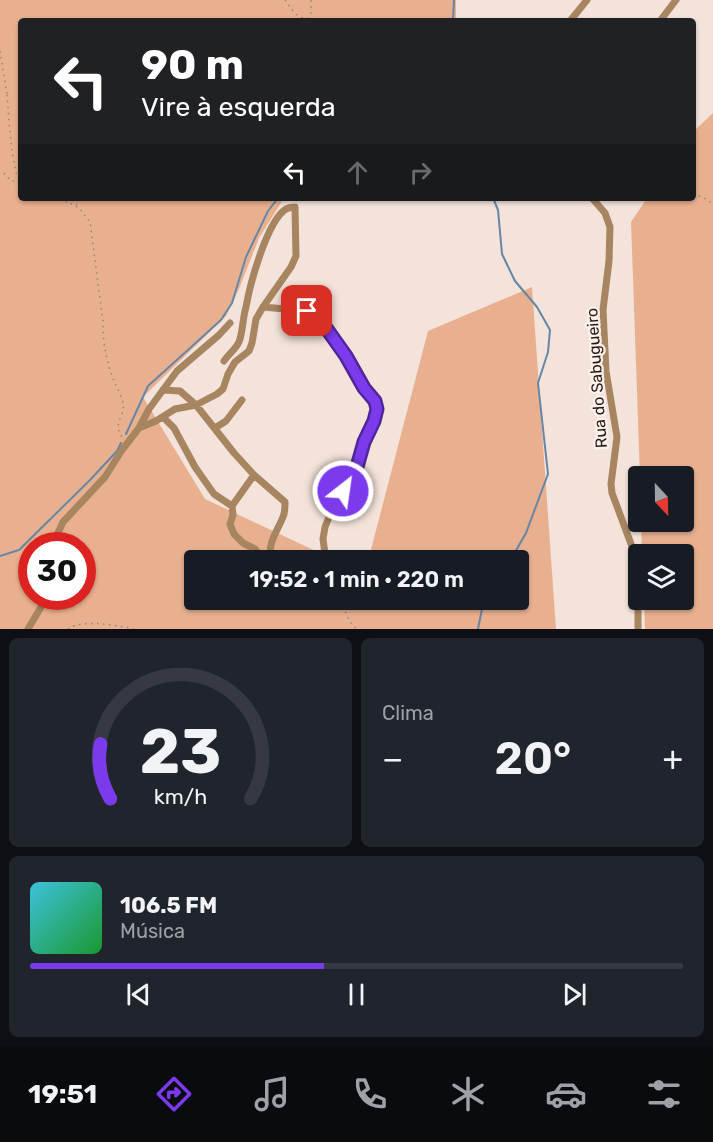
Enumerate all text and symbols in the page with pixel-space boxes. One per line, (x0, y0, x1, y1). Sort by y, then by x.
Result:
text: 90 m (141, 40, 244, 90)
icon: left (42, 42, 120, 120)
text: Vire à esquerda (141, 91, 336, 123)
icon: left (278, 156, 311, 189)
icon: ahead (341, 156, 374, 189)
icon: right (404, 156, 437, 189)
pin (281, 285, 332, 336)
icon: arrive (290, 294, 323, 327)
street label: Rua do Sabugueiro (582, 307, 611, 449)
position arrow (311, 459, 375, 523)
north arrow (628, 466, 694, 532)
map controls (628, 466, 694, 610)
speed limit sign: 30 (18, 532, 96, 610)
button: layers (628, 544, 694, 610)
text: 19:52 · 1 min · 220 m (249, 566, 464, 593)
text: Clima (382, 701, 434, 725)
text: 23 (140, 715, 221, 789)
text: 20° (495, 732, 571, 785)
text: − (382, 739, 403, 778)
text: + (662, 739, 683, 778)
text: km/h (154, 785, 207, 810)
text: 106.5 FM (120, 892, 217, 919)
text: Música (120, 919, 185, 943)
icon: previous (122, 978, 155, 1011)
icon: pause (340, 978, 373, 1011)
icon: next (558, 978, 591, 1011)
icon: directions (153, 1073, 195, 1115)
icon: music (251, 1073, 293, 1115)
icon: phone (349, 1073, 391, 1115)
icon: climate (447, 1073, 489, 1115)
icon: car (545, 1073, 587, 1115)
icon: filters (643, 1073, 685, 1115)
text: 19:51 (28, 1078, 97, 1110)

